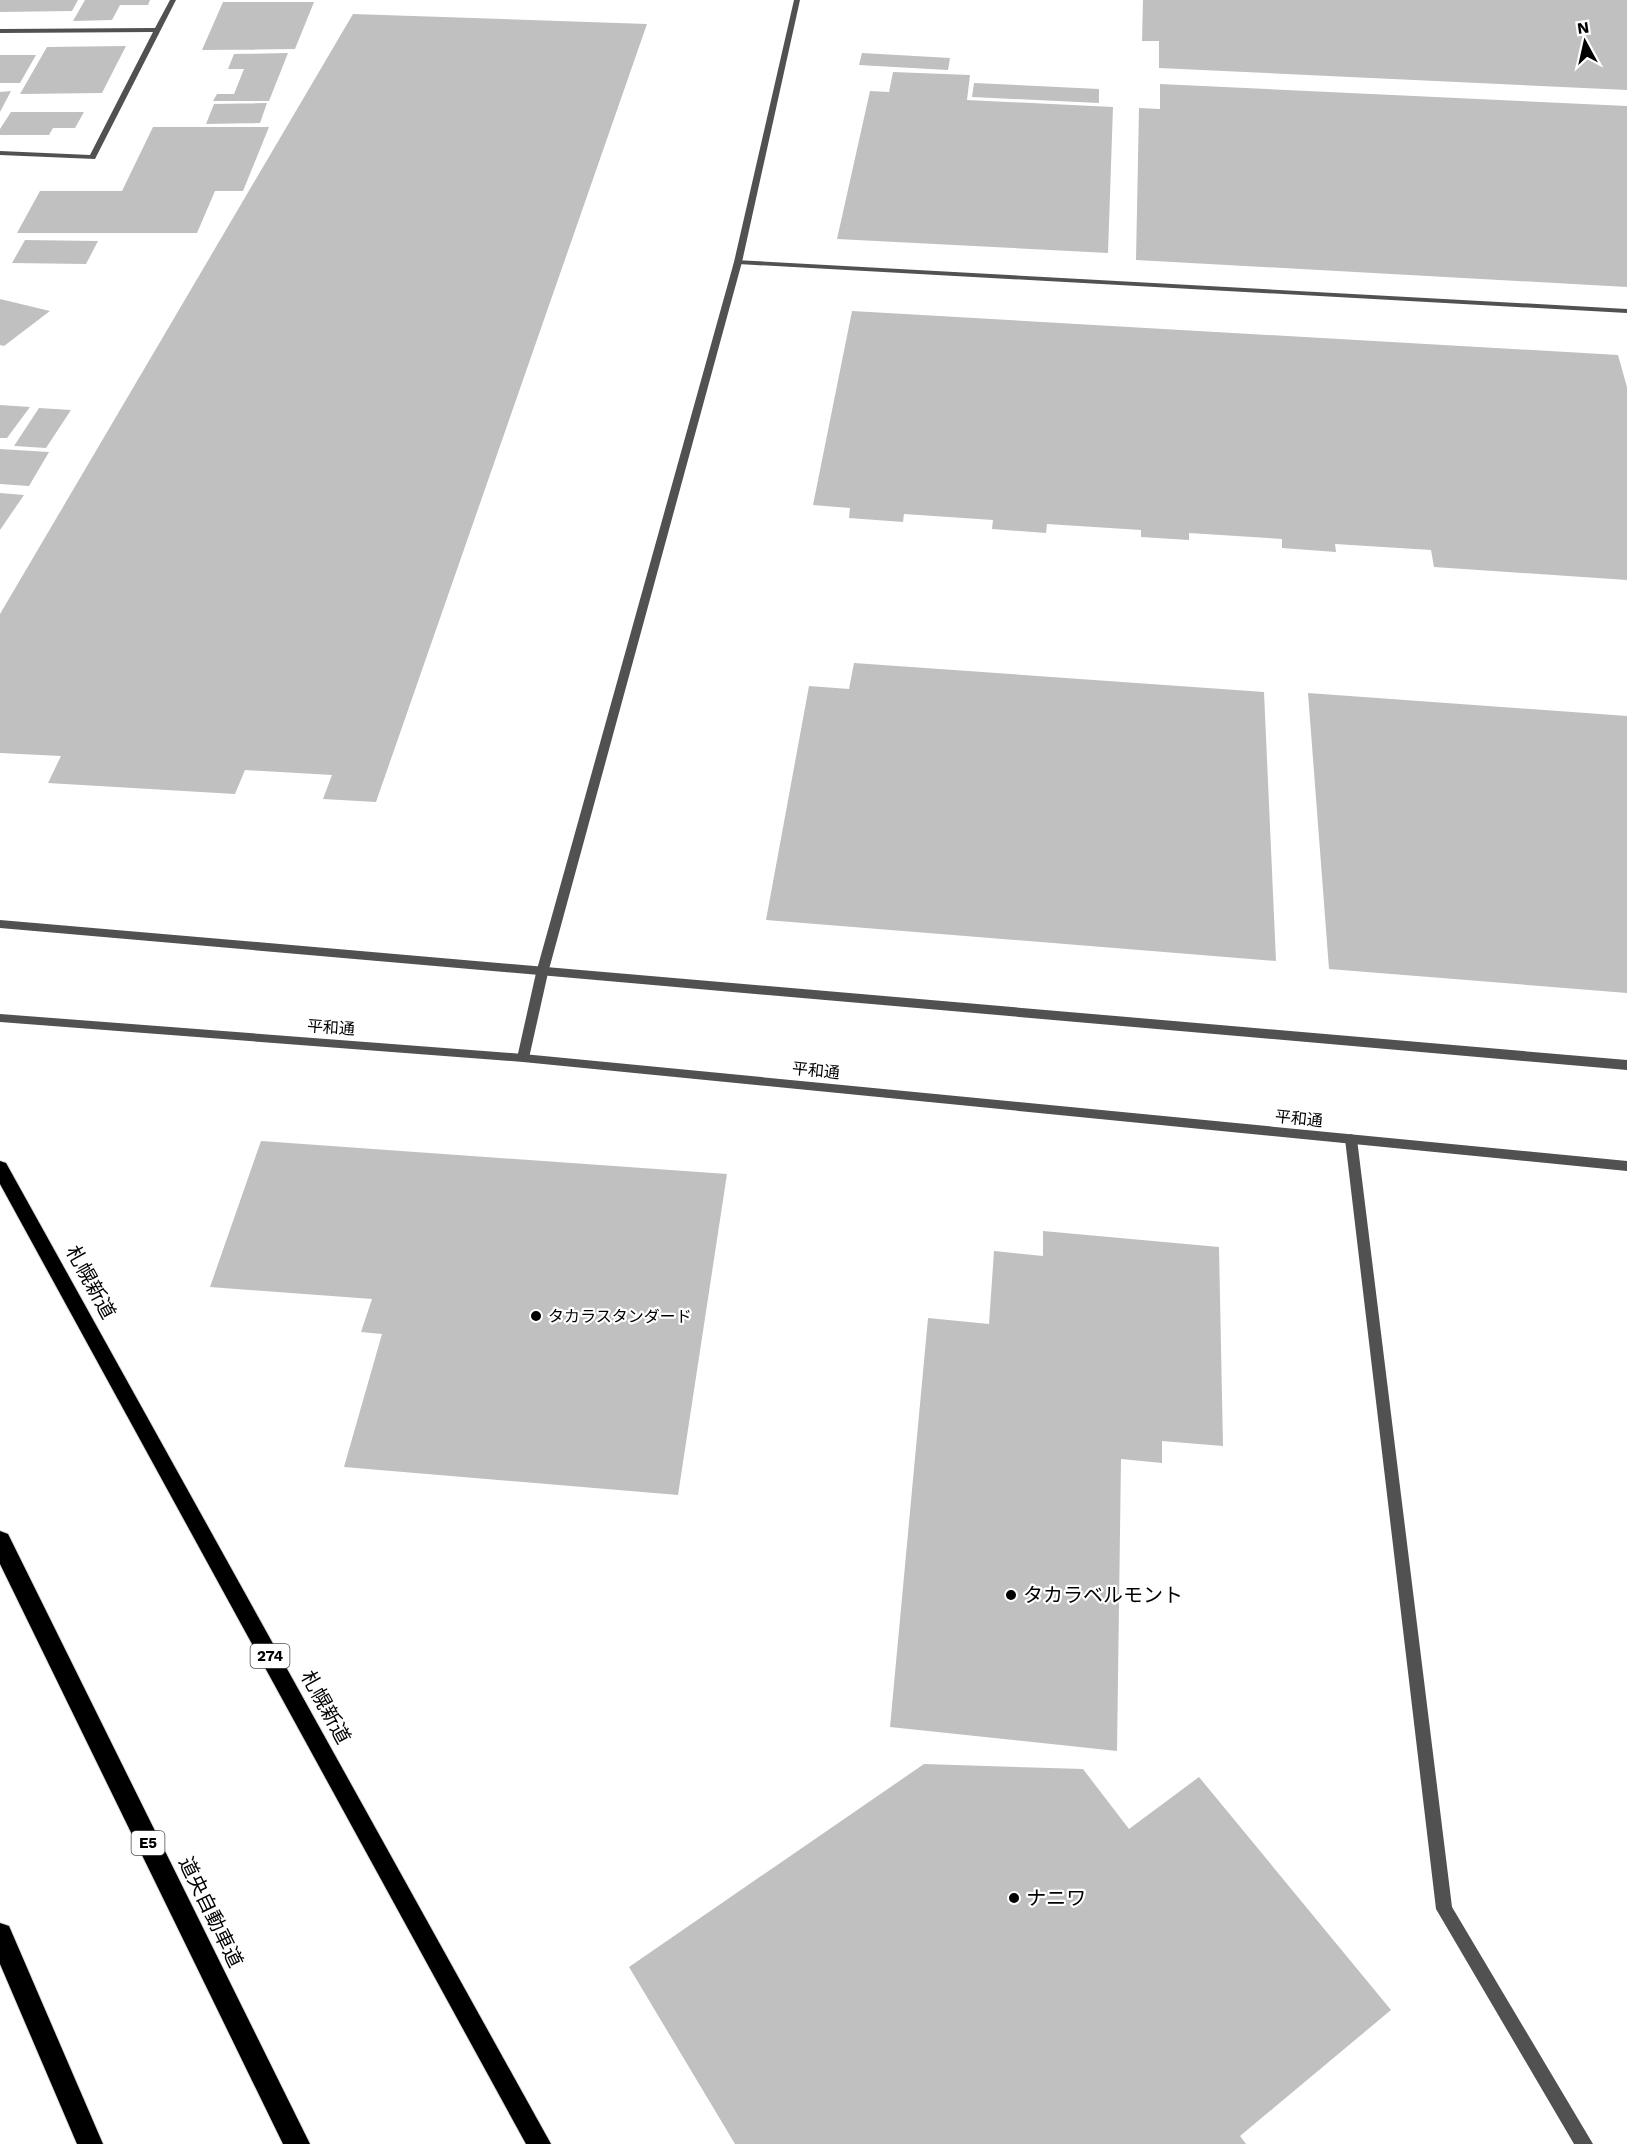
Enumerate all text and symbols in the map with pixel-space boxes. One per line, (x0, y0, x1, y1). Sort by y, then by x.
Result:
north arrow (1555, 12, 1615, 72)
text: N (1576, 17, 1590, 38)
street label: 平和通 (306, 1016, 356, 1039)
street label: 平和通 (791, 1059, 841, 1082)
street label: 平和通 (1274, 1107, 1324, 1130)
street label: 札幌新道 (61, 1241, 121, 1323)
place label: タカラスタンダード (548, 1307, 692, 1326)
marker: タカラスタンダード (529, 1309, 543, 1323)
place label: タカラベルモント (1023, 1583, 1183, 1607)
marker: タカラベルモント (1004, 1588, 1018, 1602)
road number: 274 (250, 1644, 290, 1668)
street label: 札幌新道 (296, 1666, 356, 1748)
road number: E5 (132, 1831, 164, 1855)
street label: 道央自動車道 (174, 1853, 248, 1971)
place label: ナニワ (1026, 1886, 1086, 1910)
marker: ナニワ (1007, 1891, 1021, 1905)

